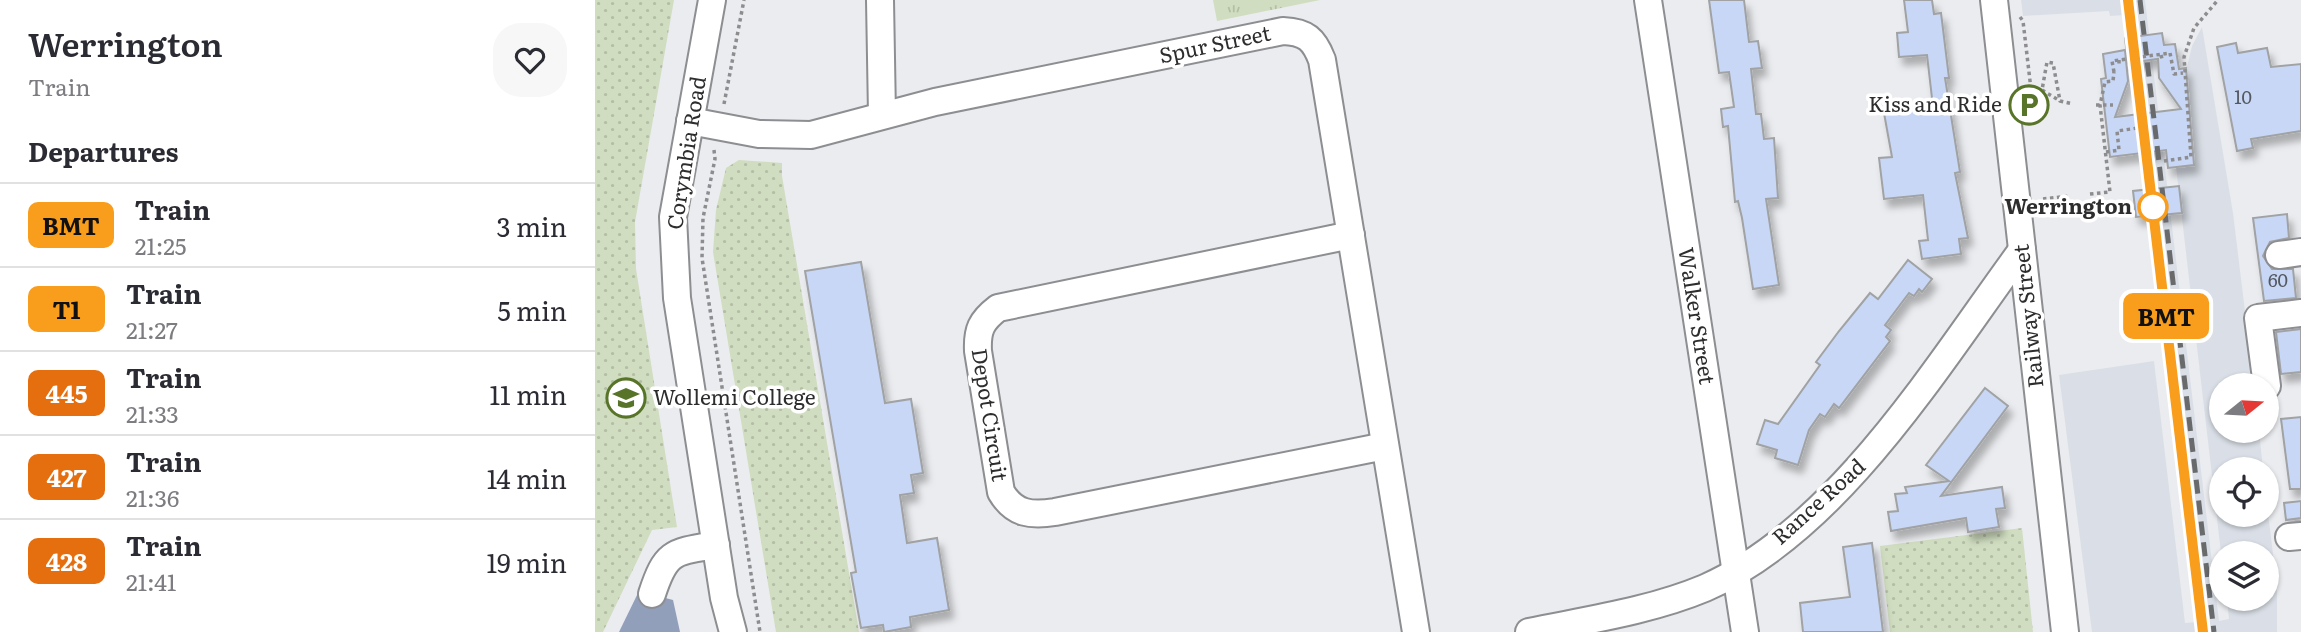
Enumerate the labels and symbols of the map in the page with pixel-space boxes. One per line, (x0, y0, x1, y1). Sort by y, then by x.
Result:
street label: Spur Street (1156, 16, 1273, 69)
street label: Corymbia Road (657, 74, 712, 231)
house number: 10 (2234, 83, 2252, 110)
parking icon: Kiss and Ride (2008, 84, 2050, 126)
place label: Kiss and Ride (1868, 87, 2002, 118)
place label: Werrington (2004, 189, 2132, 220)
marker: Werrington (2138, 192, 2168, 222)
street label: Railway Street (2004, 242, 2049, 390)
street label: Walker Street (1672, 245, 1725, 387)
house number: 60 (2268, 266, 2288, 293)
line badge: BMT (2126, 293, 2206, 339)
street label: Depot Circuit (966, 346, 1017, 484)
north arrow (2209, 373, 2279, 443)
school or university icon: Wollemi College (605, 377, 647, 419)
place label: Wollemi College (653, 380, 816, 411)
street label: Rance Road (1764, 450, 1871, 551)

